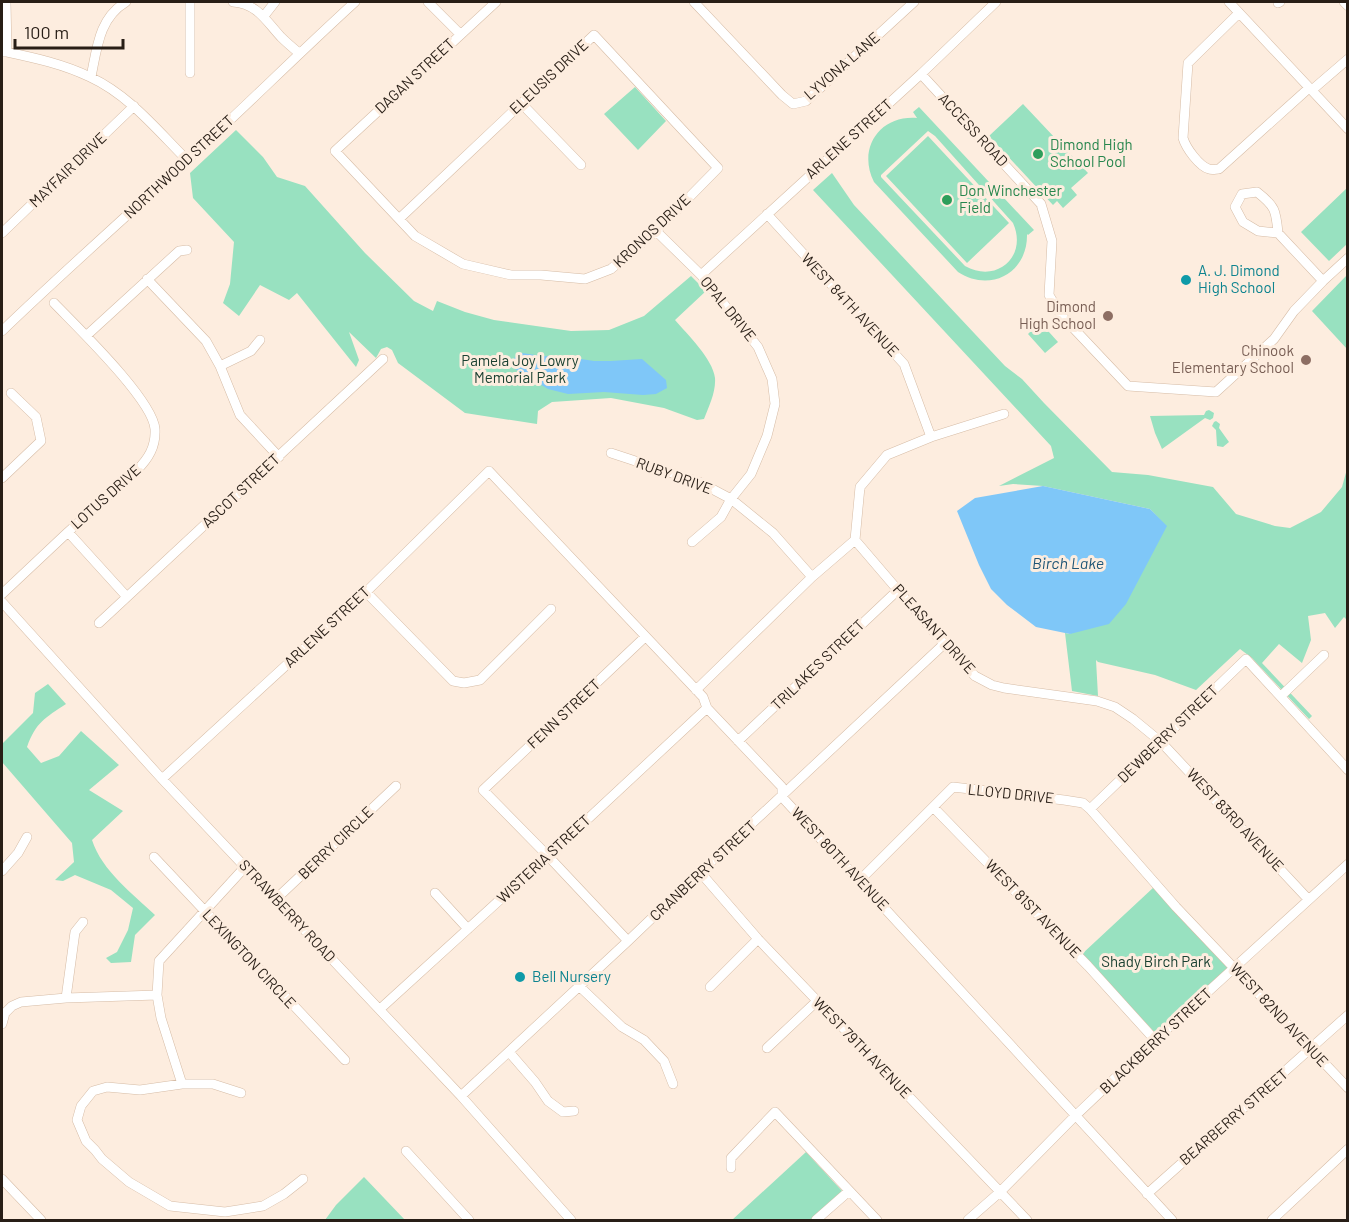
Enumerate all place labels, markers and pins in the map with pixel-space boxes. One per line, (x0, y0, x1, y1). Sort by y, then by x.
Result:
place label: Dimond High School Pool (1050, 135, 1133, 170)
marker: Dimond High School Pool (1031, 147, 1045, 161)
place label: Don Winchester Field (959, 181, 1063, 216)
marker: Don Winchester Field (940, 193, 954, 207)
place label: A. J. Dimond High School (1198, 261, 1280, 296)
marker: A. J. Dimond High School (1179, 273, 1193, 287)
place label: Dimond High School (1019, 297, 1096, 332)
marker: Dimond High School (1101, 309, 1115, 323)
place label: Chinook Elementary School (1172, 341, 1294, 376)
marker: Chinook Elementary School (1299, 353, 1313, 367)
place label: Bell Nursery (532, 967, 611, 985)
marker: Bell Nursery (513, 970, 527, 984)

